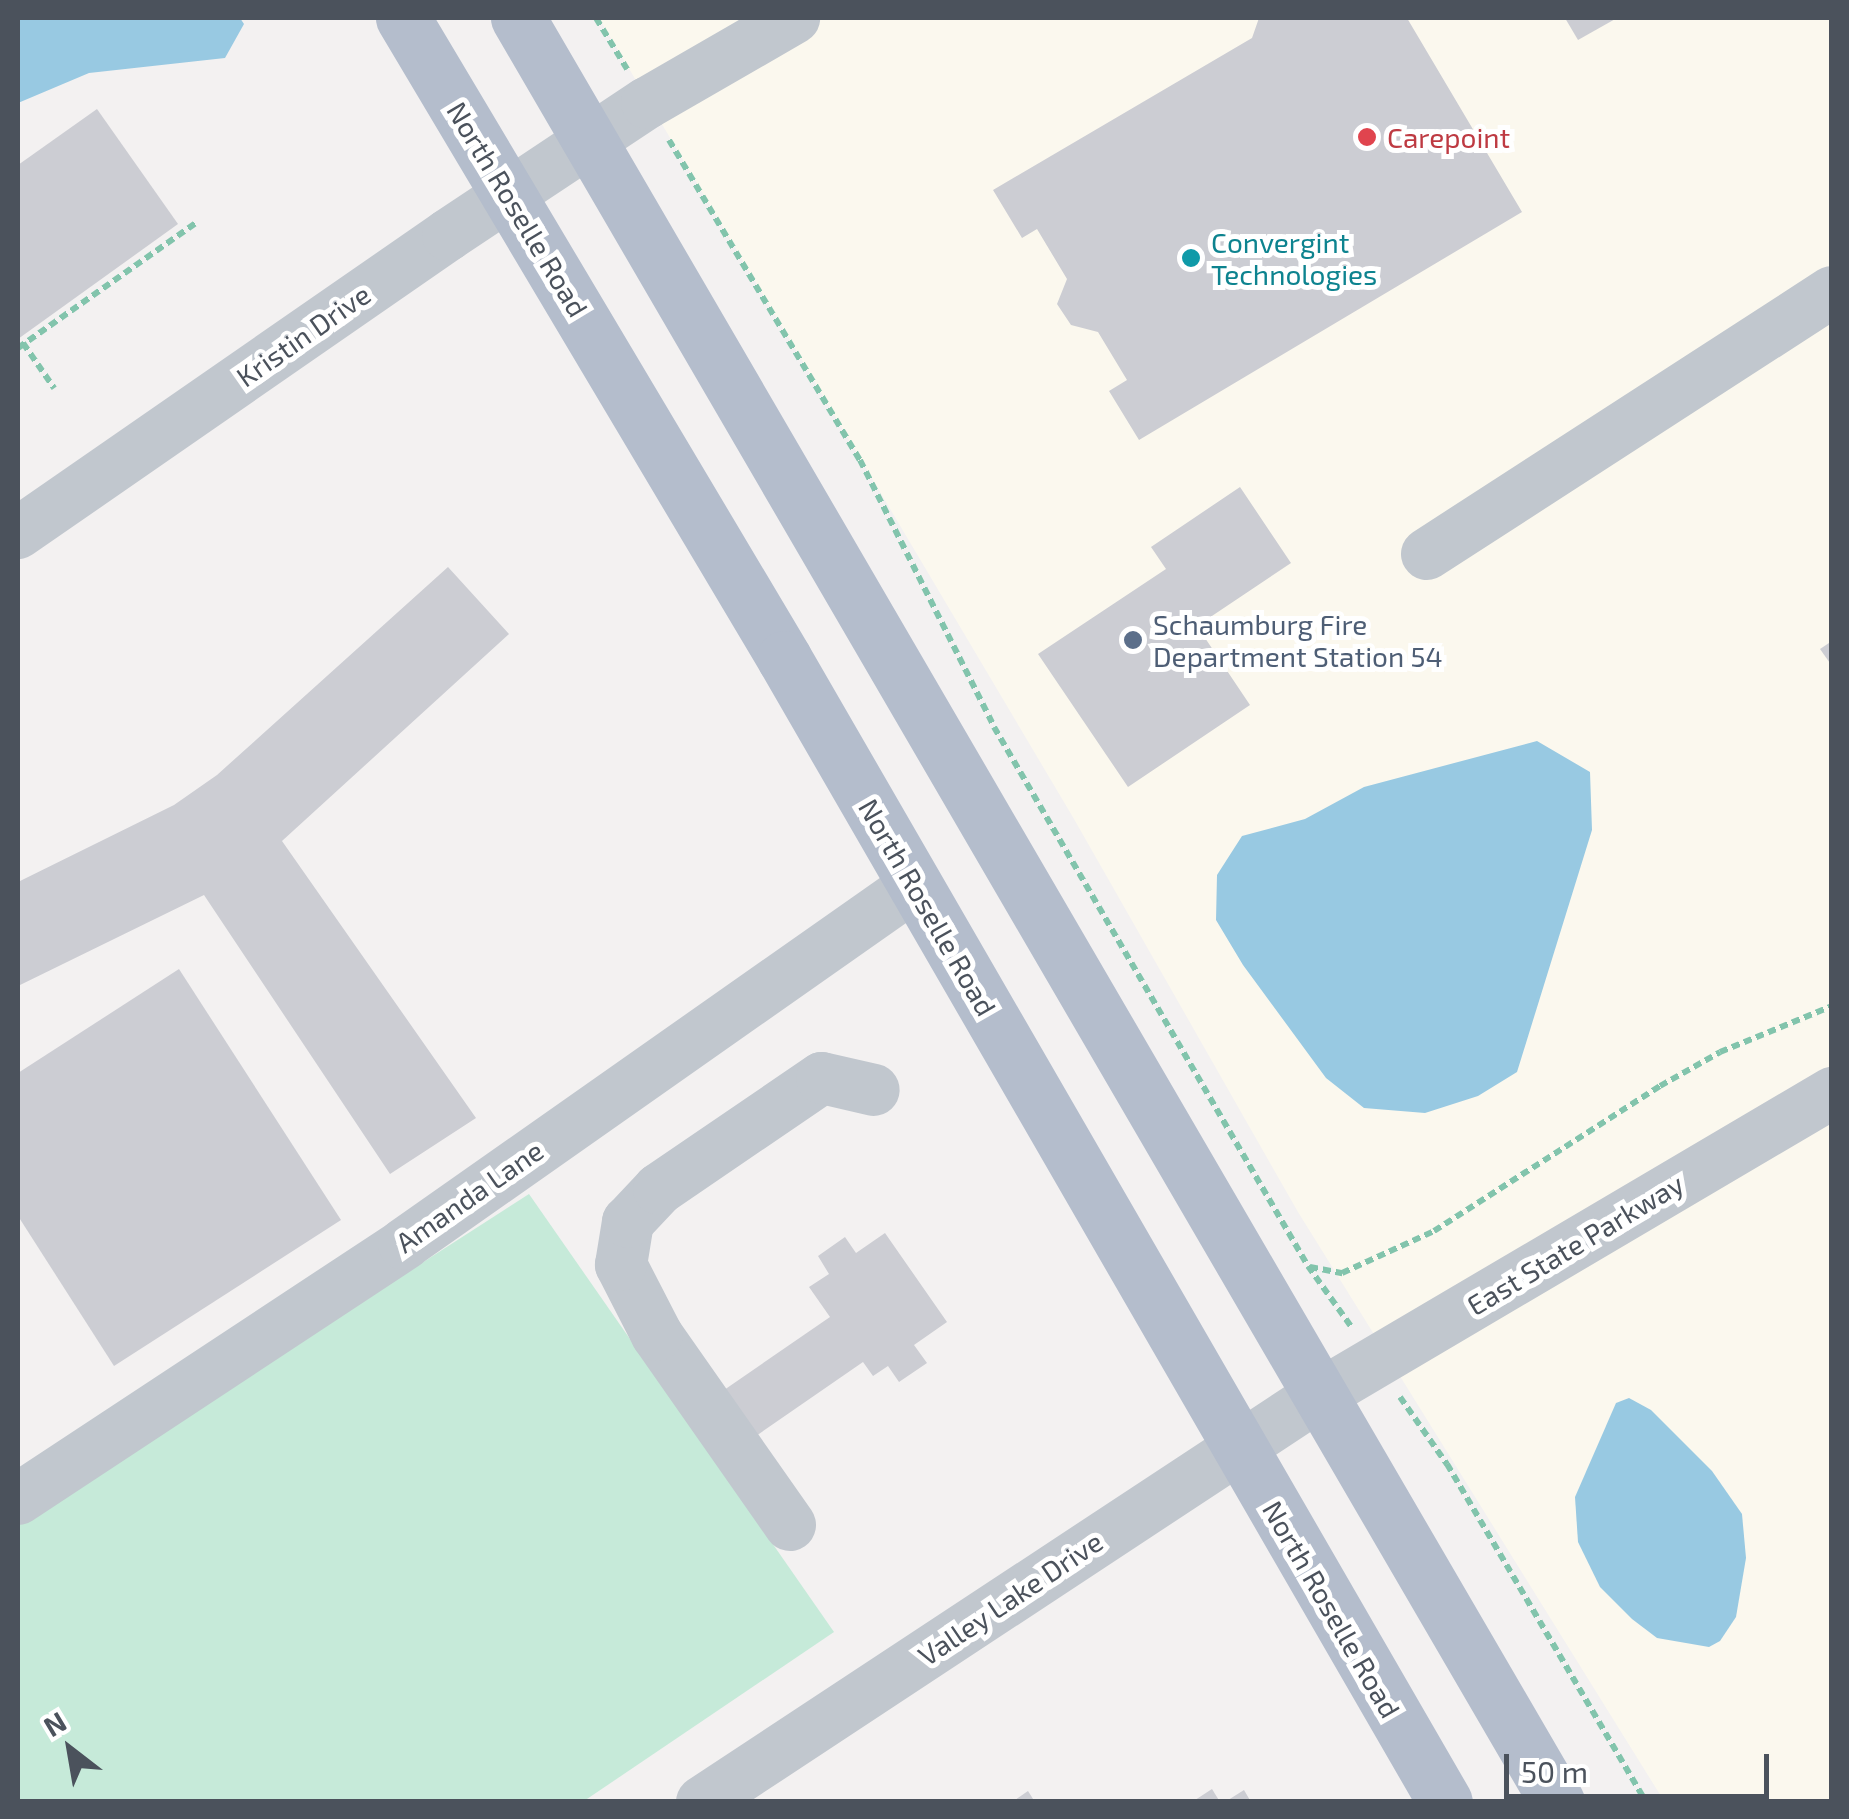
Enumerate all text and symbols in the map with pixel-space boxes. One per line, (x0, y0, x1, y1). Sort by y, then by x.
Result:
street label: North Roselle Road (441, 95, 595, 323)
place label: Carepoint (1387, 120, 1510, 154)
marker: Carepoint (1356, 126, 1378, 148)
place label: Convergint Technologies (1211, 225, 1377, 291)
marker: Convergint Technologies (1180, 247, 1202, 269)
street label: Kristin Drive (230, 277, 376, 393)
place label: Schaumburg Fire Department Station 54 (1153, 607, 1443, 673)
marker: Schaumburg Fire Department Station 54 (1122, 629, 1144, 651)
street label: North Roselle Road (852, 793, 1004, 1021)
street label: Amanda Lane (389, 1133, 549, 1259)
street label: East State Parkway (1461, 1166, 1689, 1322)
street label: North Roselle Road (1256, 1495, 1408, 1723)
street label: Valley Lake Drive (911, 1524, 1109, 1672)
north arrow (20, 1699, 120, 1799)
text: N (37, 1704, 72, 1743)
scale bar (1509, 1734, 1774, 1796)
text: 50 m (1521, 1753, 1588, 1789)

